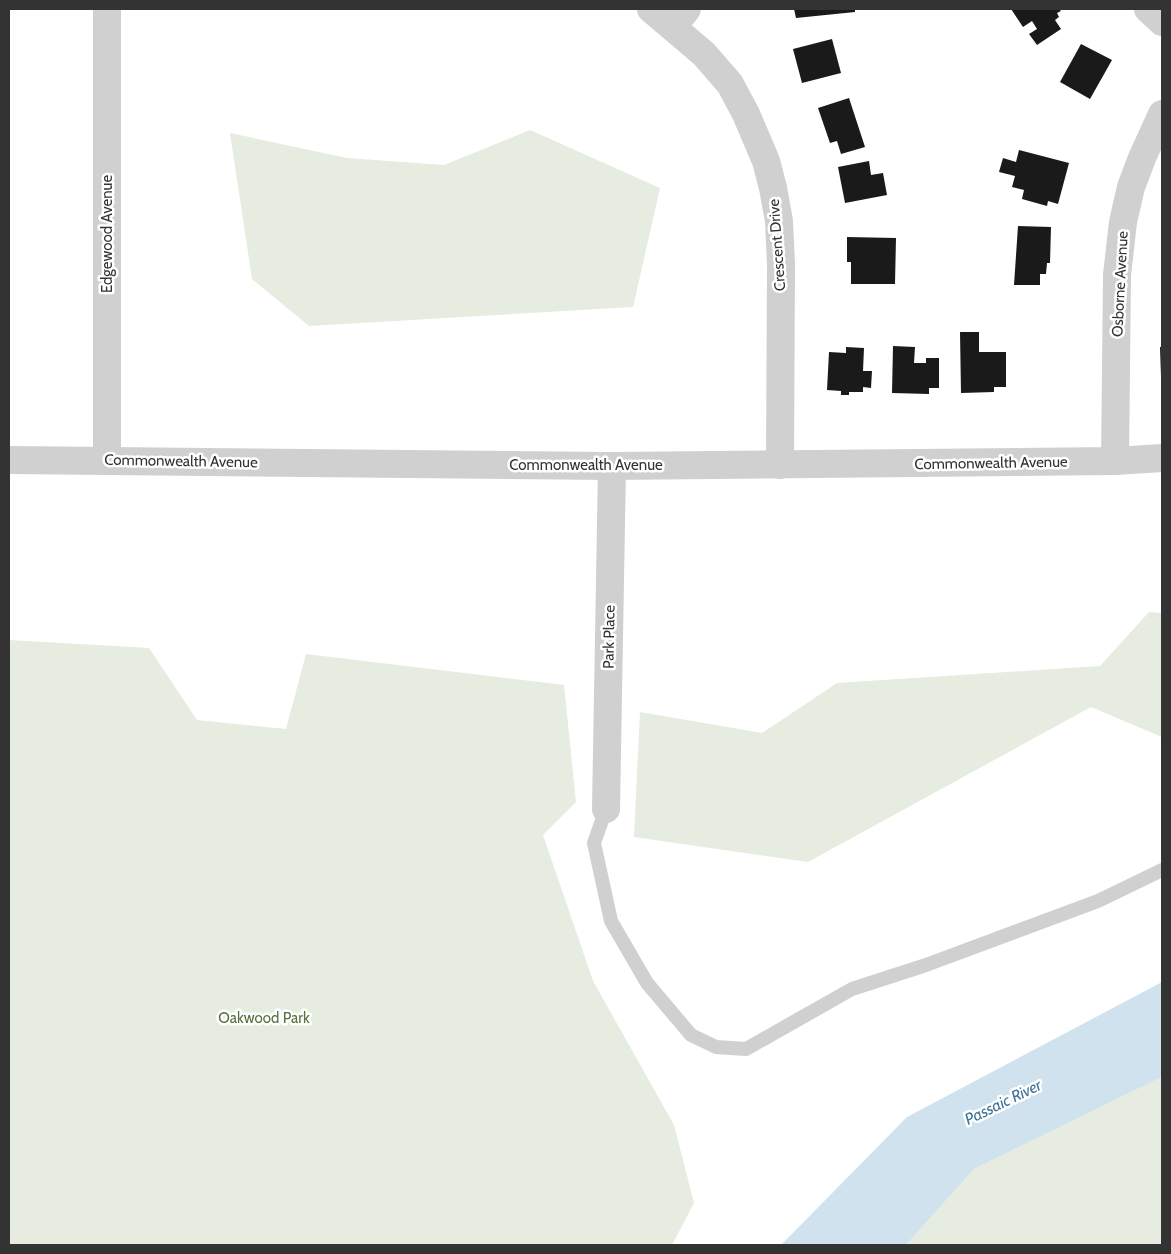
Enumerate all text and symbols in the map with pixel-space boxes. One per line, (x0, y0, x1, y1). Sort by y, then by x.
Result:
street label: Edgewood Avenue (98, 175, 116, 293)
street label: Crescent Drive (765, 198, 789, 292)
street label: Osborne Avenue (1108, 230, 1132, 337)
street label: Commonwealth Avenue (104, 451, 258, 471)
street label: Commonwealth Avenue (914, 453, 1068, 473)
street label: Commonwealth Avenue (509, 456, 663, 474)
street label: Park Place (599, 605, 619, 669)
park label: Oakwood Park (218, 1009, 310, 1027)
water label: Passaic River (962, 1075, 1045, 1129)

